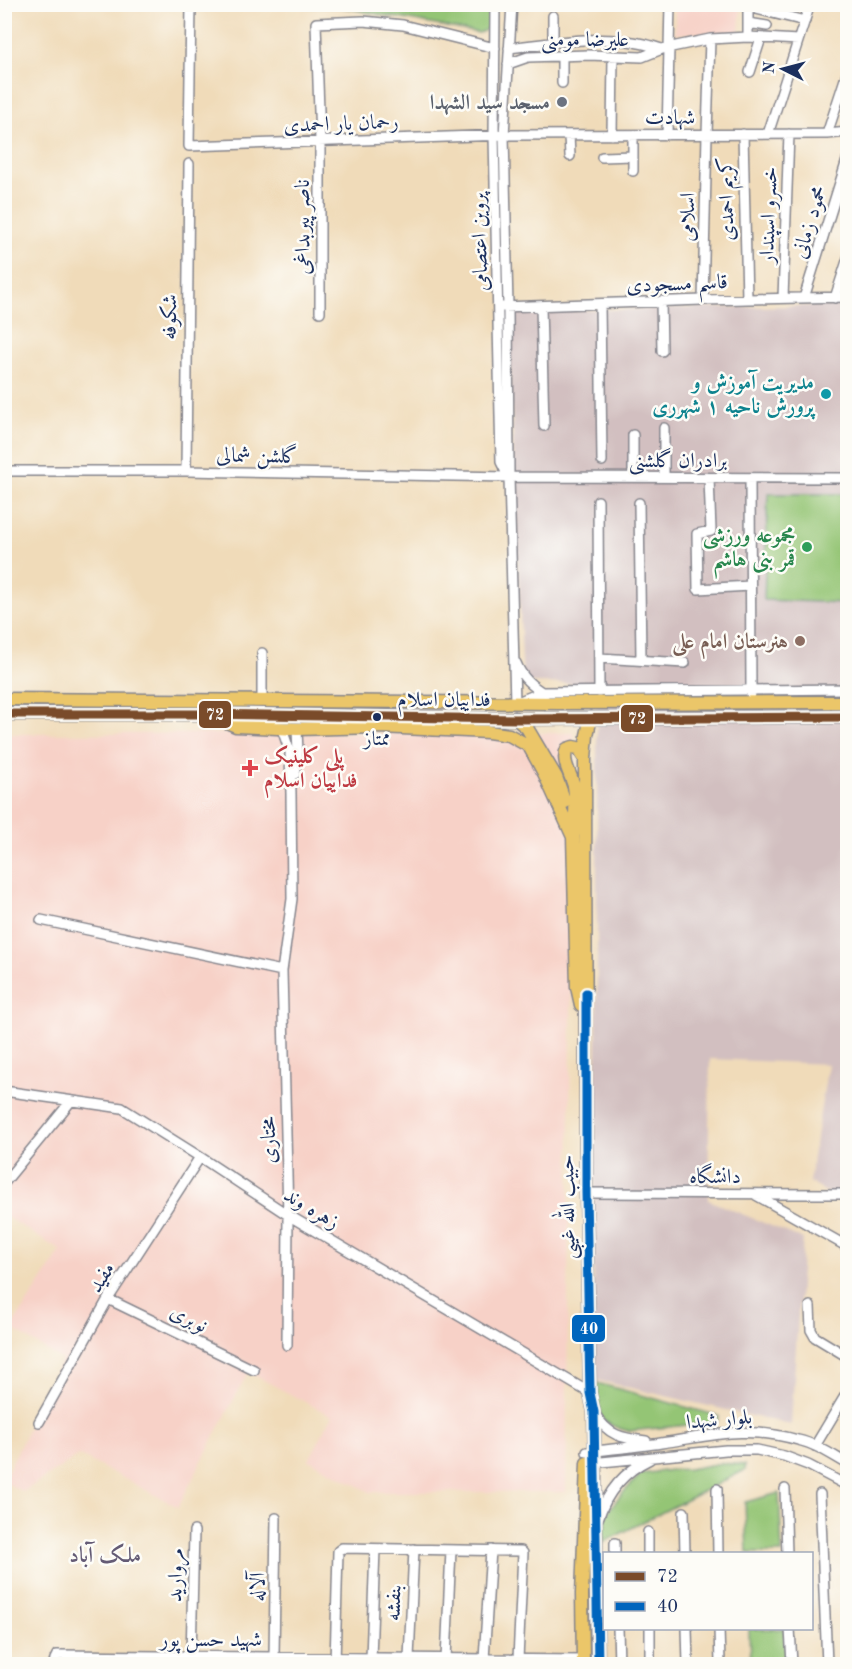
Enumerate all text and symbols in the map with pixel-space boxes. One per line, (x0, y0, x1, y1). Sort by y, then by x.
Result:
street label: علیرضا مومنی (541, 30, 629, 54)
north arrow (753, 39, 813, 99)
text: N (761, 60, 779, 75)
place label: مسجد سید الشهدا (430, 93, 550, 116)
marker: مسجد سید الشهدا (555, 95, 569, 109)
street label: شهادت (645, 108, 695, 131)
street label: رحمان یار احمدی (283, 112, 399, 138)
street label: کریم احمدی (714, 157, 745, 241)
street label: خسرو اسپندار (757, 166, 785, 266)
street label: ناصر پیربداغی (293, 179, 317, 275)
street label: محمود زمانی (789, 183, 832, 262)
street label: پروین اعتصامی (468, 190, 494, 292)
street label: اسلامی (678, 192, 699, 242)
street label: قاسم مسجودی (626, 272, 729, 306)
street label: شکوفه (158, 294, 182, 340)
place label: مدیریت آموزش و پرورش ناحیه ۱ شهرری (652, 369, 816, 420)
marker: مدیریت آموزش و پرورش ناحیه ۱ شهرری (819, 387, 833, 401)
street label: گلشن شمالی (216, 441, 298, 470)
street label: برادران گلشنی (629, 447, 727, 475)
place label: مجموعه ورزشی قمر بنی هاشم (703, 526, 795, 579)
marker: مجموعه ورزشی قمر بنی هاشم (800, 540, 814, 554)
place label: هنرستان امام علی (671, 631, 788, 660)
marker: هنرستان امام علی (793, 634, 807, 648)
street label: فداییان اسلام (397, 690, 491, 717)
line badge: 72 (198, 700, 232, 729)
line badge: 72 (620, 704, 654, 733)
text: 72 (206, 708, 224, 724)
marker: ممتاز (371, 711, 383, 723)
text: 72 (628, 712, 646, 728)
place label: ممتاز (362, 730, 390, 750)
place label: پلی کلینیک فداییان اسلام (264, 744, 358, 799)
marker: پلی کلینیک فداییان اسلام (241, 759, 259, 777)
street label: مختاری (259, 1116, 280, 1164)
street label: حبیب الله غیبی (549, 1154, 585, 1260)
street label: دانشگاه (689, 1163, 741, 1188)
street label: زهره وند (279, 1185, 343, 1235)
street label: مفید (85, 1259, 119, 1297)
street label: نوبری (166, 1301, 210, 1338)
line badge: 40 (571, 1314, 606, 1343)
text: 40 (580, 1322, 598, 1338)
street label: بلوار شهدا (685, 1407, 753, 1436)
district label: ملک آباد (69, 1541, 141, 1568)
street label: مروارید (165, 1548, 191, 1602)
legend (603, 1552, 813, 1630)
text: 72 (657, 1568, 678, 1586)
street label: آلاله (244, 1570, 269, 1602)
street label: بنفشه (383, 1584, 406, 1622)
text: 40 (657, 1598, 678, 1616)
street label: شهید حسن پور (158, 1630, 262, 1654)

